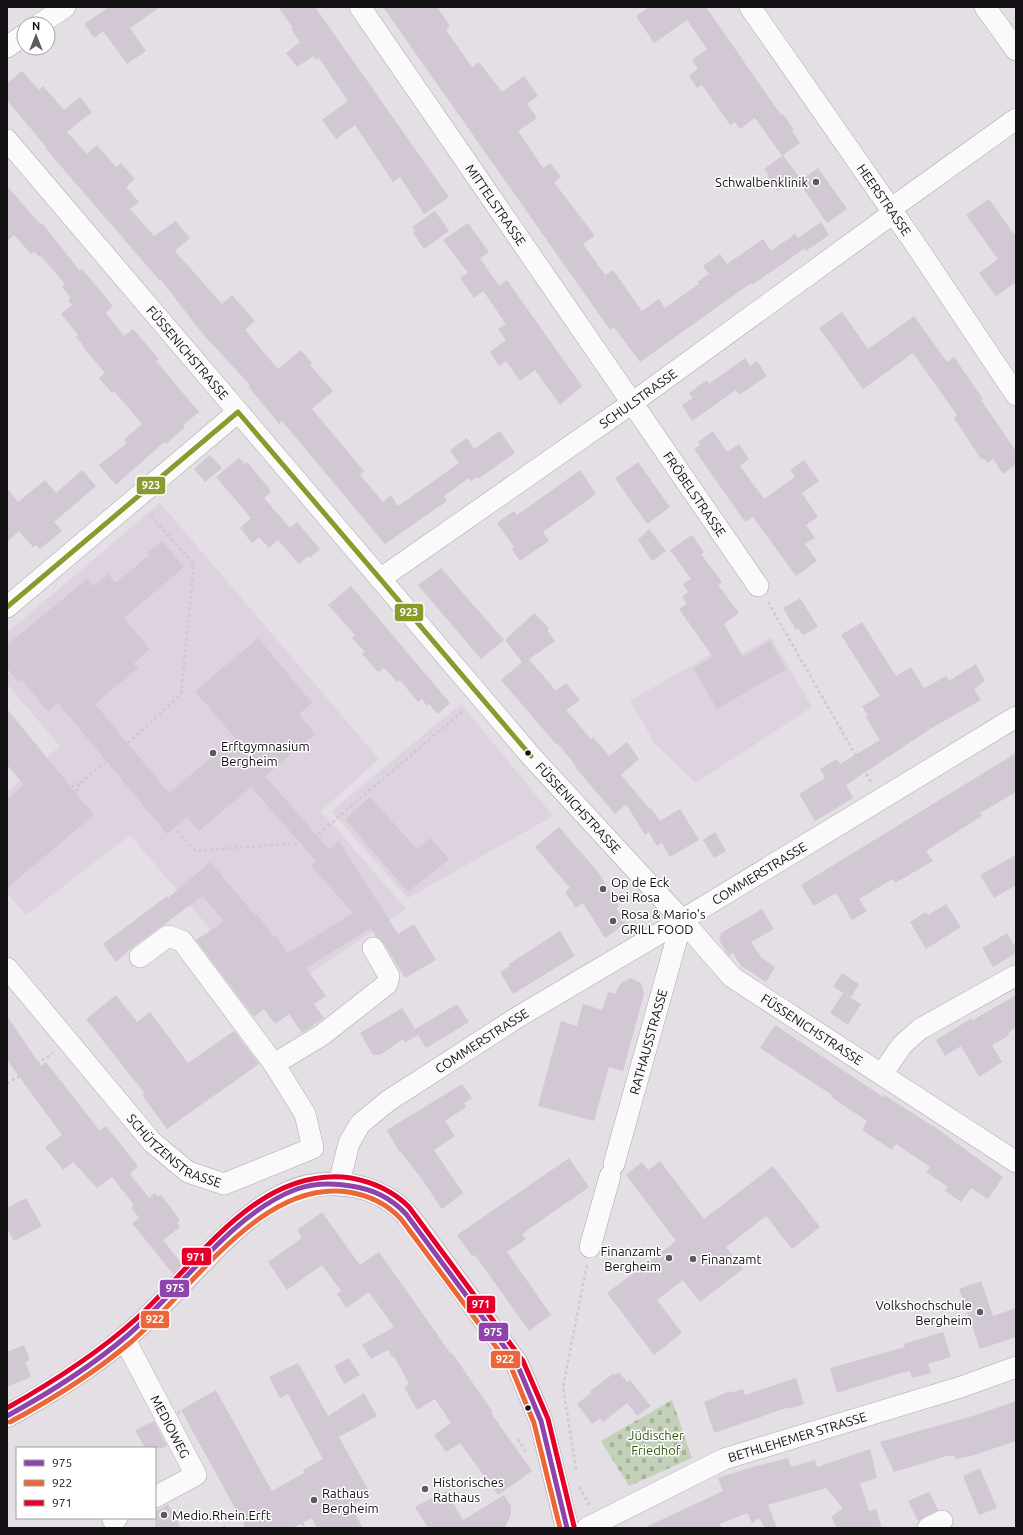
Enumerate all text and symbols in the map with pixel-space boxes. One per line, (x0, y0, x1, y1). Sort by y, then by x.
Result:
north arrow (16, 16, 56, 56)
text: N (32, 20, 40, 32)
street label: MITTELSTRASSE (463, 161, 529, 248)
street label: HEERSTRASSE (855, 161, 914, 238)
place label: Schwalbenklinik (715, 175, 808, 189)
marker: Schwalbenklinik (811, 177, 821, 187)
street label: FÜSSENICHSTRASSE (144, 303, 231, 402)
street label: SCHULSTRASSE (597, 366, 679, 431)
street label: FRÖBELSTRASSE (661, 449, 729, 539)
line badge: 923 (136, 476, 166, 495)
text: 923 (142, 479, 160, 491)
line badge: 923 (394, 603, 424, 622)
text: 923 (400, 606, 418, 618)
place label: Erftgymnasium Bergheim (221, 739, 310, 768)
marker: Erftgymnasium Bergheim (208, 748, 218, 758)
unlabelled marker (523, 748, 533, 758)
street label: FÜSSENICHSTRASSE (533, 759, 624, 856)
street label: COMMERSTRASSE (709, 839, 809, 907)
place label: Op de Eck bei Rosa (611, 875, 670, 904)
marker: Op de Eck bei Rosa (598, 884, 608, 894)
place label: Rosa & Mario's GRILL FOOD (621, 907, 706, 936)
marker: Rosa & Mario's GRILL FOOD (608, 916, 618, 926)
street label: RATHAUSSTRASSE (627, 987, 669, 1096)
street label: FÜSSENICHSTRASSE (759, 991, 865, 1067)
street label: COMMERSTRASSE (433, 1005, 531, 1076)
street label: SCHÜTZENSTRASSE (125, 1111, 223, 1190)
place label: Finanzamt Bergheim (601, 1244, 661, 1273)
line badge: 971 (181, 1247, 212, 1266)
text: 971 (187, 1251, 205, 1263)
place label: Finanzamt (701, 1252, 762, 1266)
marker: Finanzamt Bergheim (664, 1253, 674, 1263)
marker: Finanzamt (688, 1254, 698, 1264)
line badge: 975 (159, 1279, 190, 1298)
text: 975 (166, 1282, 184, 1294)
line badge: 971 (466, 1295, 496, 1314)
text: 971 (472, 1298, 490, 1310)
place label: Volkshochschule Bergheim (875, 1298, 972, 1327)
marker: Volkshochschule Bergheim (975, 1307, 985, 1317)
line badge: 922 (140, 1310, 170, 1329)
text: 922 (146, 1313, 164, 1325)
line badge: 975 (478, 1322, 509, 1342)
text: 975 (484, 1326, 502, 1338)
line badge: 922 (490, 1350, 521, 1369)
text: 922 (496, 1353, 514, 1365)
street label: MEDIOWEG (148, 1393, 193, 1460)
unlabelled marker (523, 1403, 533, 1413)
street label: BETHLEHEMER STRASSE (726, 1409, 868, 1464)
park label: Jüdischer Friedhof (628, 1428, 684, 1457)
legend (16, 1447, 156, 1519)
text: 975 (52, 1456, 72, 1469)
place label: Historisches Rathaus (433, 1475, 504, 1504)
text: 922 (52, 1476, 72, 1489)
marker: Historisches Rathaus (420, 1484, 430, 1494)
place label: Rathaus Bergheim (322, 1486, 379, 1515)
marker: Rathaus Bergheim (309, 1495, 319, 1505)
text: 971 (52, 1496, 72, 1509)
place label: Medio.Rhein.Erft (172, 1508, 271, 1522)
marker: Medio.Rhein.Erft (159, 1510, 169, 1520)

